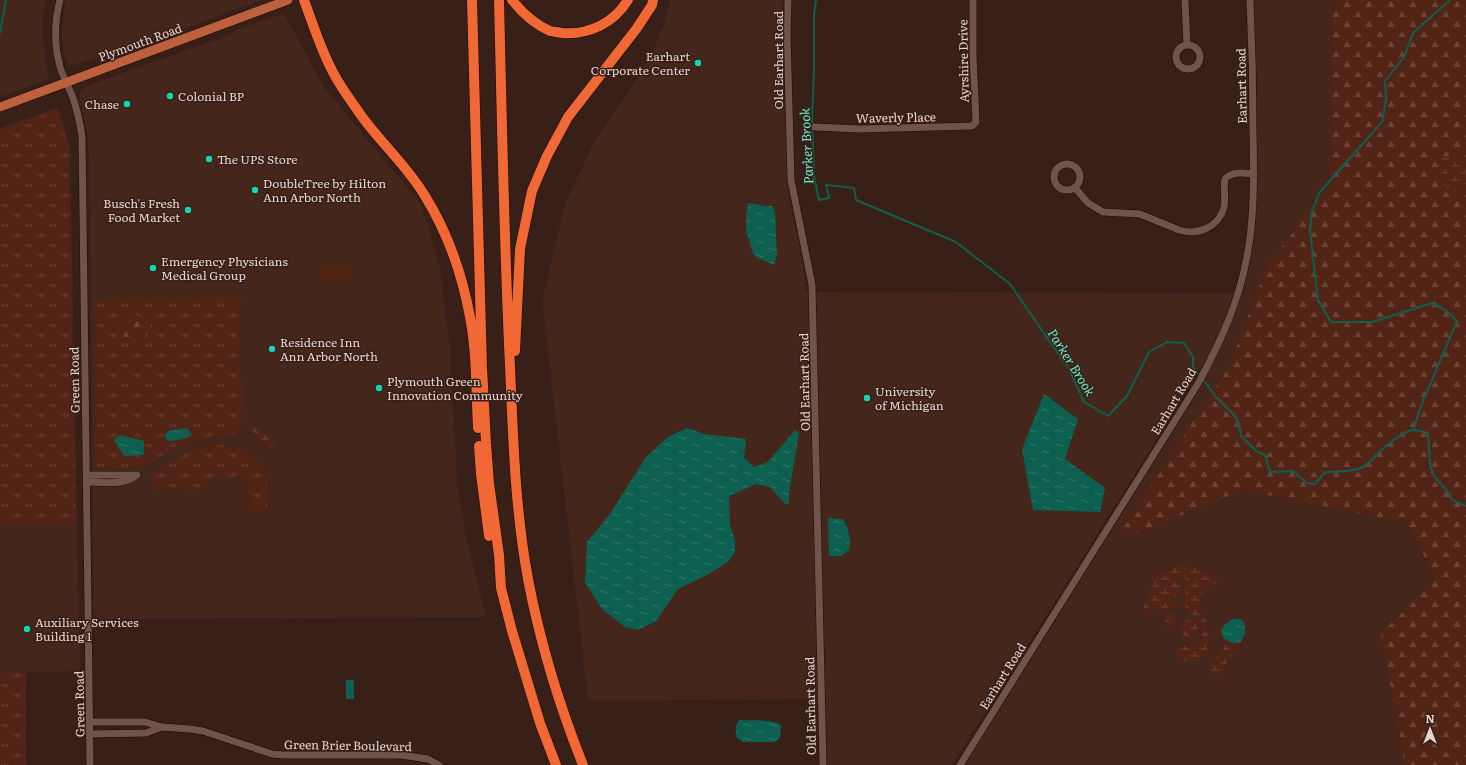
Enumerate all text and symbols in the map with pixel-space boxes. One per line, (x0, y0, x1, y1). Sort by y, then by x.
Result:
street label: Old Earhart Road (769, 10, 787, 109)
street label: Plymouth Road (96, 18, 185, 65)
street label: Ayrshire Drive (953, 19, 973, 103)
place label: Earhart Corporate Center (591, 47, 690, 79)
street label: Earhart Road (1231, 47, 1251, 124)
marker: Earhart Corporate Center (693, 58, 703, 68)
place label: Colonial BP (178, 87, 244, 105)
marker: Colonial BP (165, 91, 175, 101)
place label: Chase (85, 95, 119, 113)
marker: Chase (122, 99, 132, 109)
water label: Parker Brook (794, 106, 817, 185)
street label: Waverly Place (856, 107, 936, 127)
place label: The UPS Store (217, 150, 297, 168)
marker: The UPS Store (204, 154, 214, 164)
place label: DoubleTree by Hilton Ann Arbor North (263, 174, 386, 206)
marker: DoubleTree by Hilton Ann Arbor North (250, 185, 260, 195)
place label: Busch's Fresh Food Market (103, 194, 180, 226)
marker: Busch's Fresh Food Market (183, 205, 193, 215)
place label: Emergency Physicians Medical Group (161, 252, 288, 284)
marker: Emergency Physicians Medical Group (148, 263, 158, 273)
water label: Parker Brook (1044, 325, 1101, 400)
street label: Old Earhart Road (794, 332, 814, 431)
place label: Residence Inn Ann Arbor North (280, 333, 378, 365)
marker: Residence Inn Ann Arbor North (267, 344, 277, 354)
street label: Green Road (64, 346, 84, 413)
street label: Earhart Road (1146, 363, 1201, 438)
place label: Plymouth Green Innovation Community (387, 372, 523, 404)
place label: University of Michigan (875, 382, 944, 414)
marker: Plymouth Green Innovation Community (374, 383, 384, 393)
marker: University of Michigan (862, 393, 872, 403)
place label: Auxiliary Services Building 1 (35, 613, 139, 645)
marker: Auxiliary Services Building 1 (22, 624, 32, 634)
street label: Earhart Road (974, 639, 1030, 713)
street label: Old Earhart Road (800, 656, 820, 755)
street label: Green Road (69, 670, 89, 737)
north arrow (1410, 709, 1450, 749)
text: N (1425, 710, 1435, 726)
street label: Green Brier Boulevard (284, 735, 413, 755)

